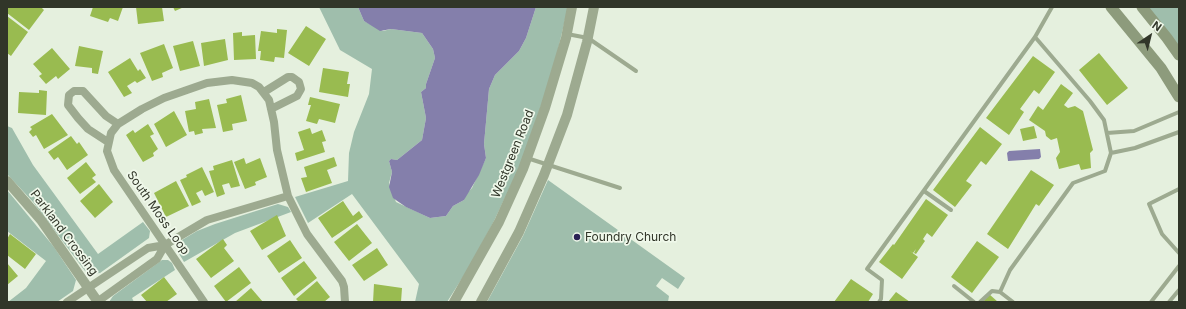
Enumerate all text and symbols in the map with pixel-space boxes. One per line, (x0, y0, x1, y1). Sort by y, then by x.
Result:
north arrow (1130, 16, 1170, 56)
text: N (1149, 18, 1164, 34)
street label: Westgreen Road (489, 108, 537, 200)
street label: South Moss Loop (124, 168, 192, 258)
street label: Parkland Crossing (27, 187, 101, 279)
place label: Foundry Church (585, 230, 676, 244)
marker: Foundry Church (572, 232, 582, 242)

